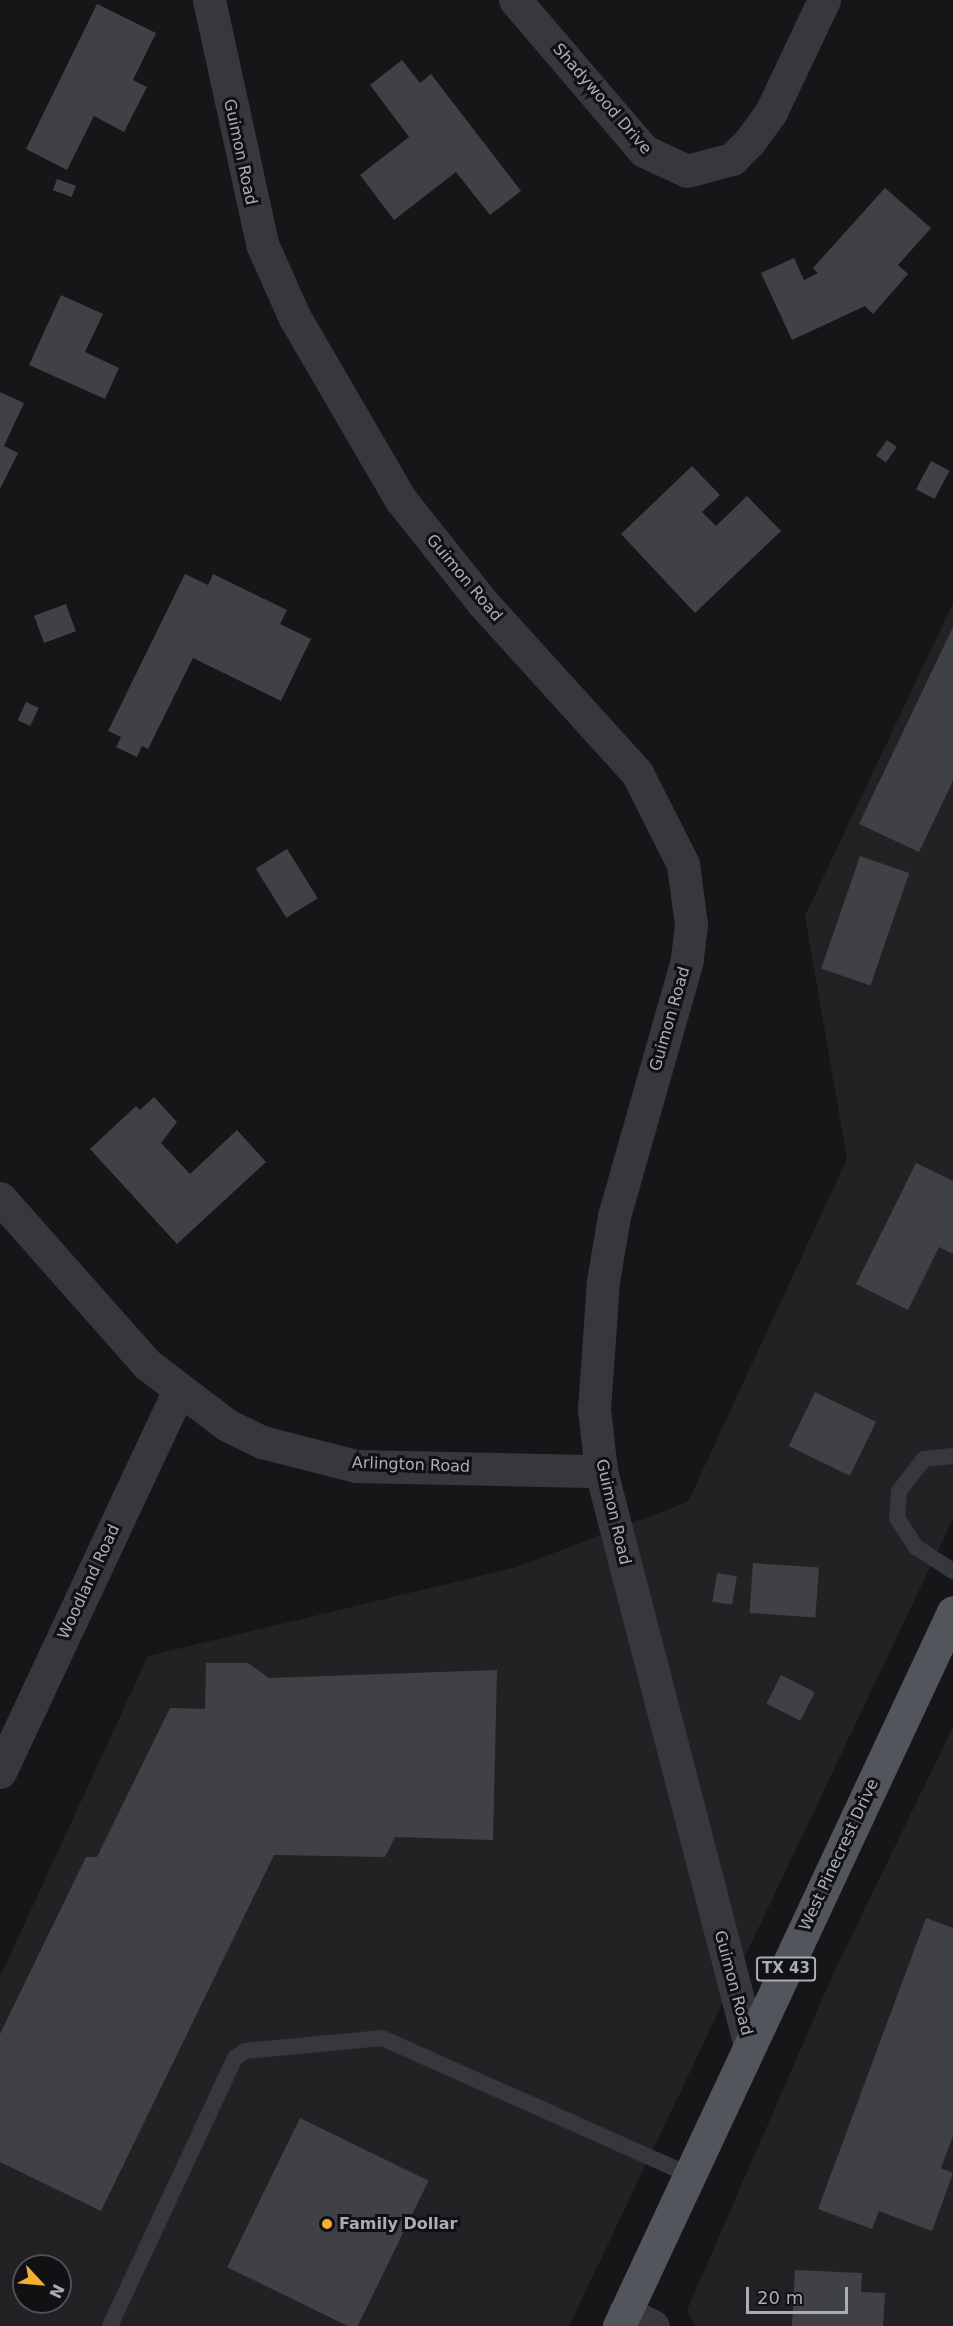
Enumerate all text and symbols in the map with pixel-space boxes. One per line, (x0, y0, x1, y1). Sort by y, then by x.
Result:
street label: Shadywood Drive (549, 40, 655, 158)
street label: Guimon Road (219, 97, 261, 207)
street label: Guimon Road (422, 531, 506, 625)
street label: Guimon Road (646, 965, 694, 1073)
street label: Arlington Road (352, 1453, 470, 1477)
street label: Guimon Road (592, 1457, 634, 1567)
street label: Woodland Road (54, 1522, 124, 1642)
street label: West Pinecrest Drive (795, 1776, 883, 1934)
street label: Guimon Road (710, 1928, 756, 2038)
road number: TX 43 (756, 1957, 816, 1981)
place label: Family Dollar (339, 2214, 457, 2234)
marker: Family Dollar (320, 2217, 334, 2231)
north arrow (12, 2254, 72, 2314)
scale bar (749, 2275, 851, 2313)
text: N (45, 2281, 68, 2301)
text: 20 m (757, 2287, 803, 2308)

